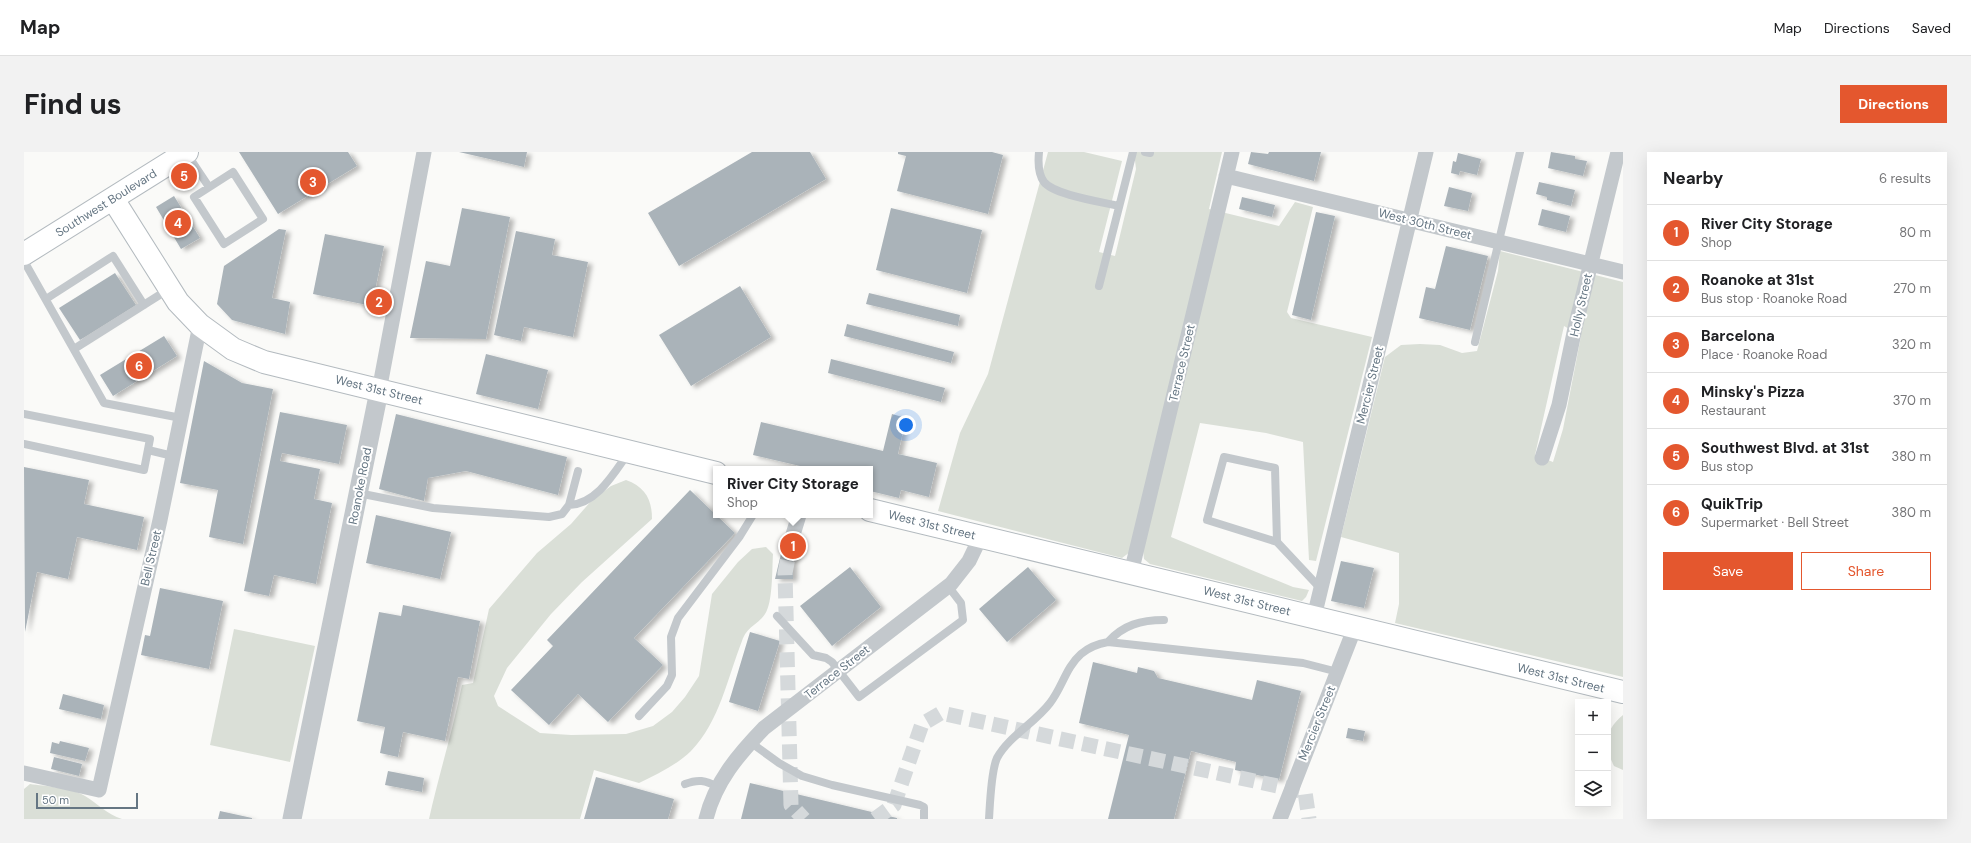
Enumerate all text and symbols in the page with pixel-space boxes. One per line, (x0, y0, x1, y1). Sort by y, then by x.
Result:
text: Map (20, 15, 60, 40)
text: Map (1774, 19, 1802, 37)
text: Directions (1824, 19, 1890, 37)
text: Saved (1912, 19, 1951, 37)
button: Directions (1840, 85, 1947, 123)
text: Find us (24, 86, 122, 123)
pin: 5 (171, 161, 197, 191)
street label: Southwest Boulevard (52, 165, 160, 241)
pin: 3 (300, 167, 326, 197)
text: Nearby (1663, 167, 1723, 189)
text: 6 results (1879, 170, 1931, 187)
street label: West 30th Street (1377, 205, 1474, 243)
pin: 4 (165, 208, 191, 238)
text: River City Storage (1701, 214, 1833, 234)
text: 1 (1674, 224, 1678, 241)
text: 80 m (1899, 224, 1931, 241)
text: Shop (1701, 234, 1732, 251)
text: Roanoke at 31st (1701, 270, 1814, 290)
street label: Holly Street (1566, 271, 1596, 338)
text: 2 (1672, 280, 1680, 297)
text: 270 m (1893, 280, 1931, 297)
pin: 2 (366, 287, 392, 317)
text: Bus stop · Roanoke Road (1701, 290, 1847, 307)
street label: Terrace Street (1165, 323, 1199, 403)
text: Barcelona (1701, 326, 1775, 346)
text: 3 (1672, 336, 1680, 353)
text: 320 m (1892, 336, 1931, 353)
street label: Mercier Street (1353, 344, 1387, 425)
text: Place · Roanoke Road (1701, 346, 1827, 363)
pin: 6 (126, 351, 152, 381)
street label: West 31st Street (334, 371, 425, 409)
text: Minsky's Pizza (1701, 382, 1805, 402)
text: 4 (1672, 392, 1680, 409)
text: 370 m (1893, 392, 1931, 409)
text: Restaurant (1701, 402, 1766, 419)
your location (896, 415, 916, 435)
text: Southwest Blvd. at 31st (1701, 438, 1869, 458)
street label: Roanoke Road (345, 446, 375, 526)
text: 5 (1672, 448, 1680, 465)
text: 380 m (1891, 448, 1931, 465)
text: Bus stop (1701, 458, 1753, 475)
popup (713, 466, 873, 518)
text: River City Storage (727, 474, 859, 494)
text: Shop (727, 494, 758, 511)
text: QuikTrip (1701, 494, 1763, 514)
text: 6 (1672, 504, 1680, 521)
text: 380 m (1891, 504, 1931, 521)
street label: West 31st Street (887, 506, 978, 544)
text: Supermarket · Bell Street (1701, 514, 1849, 531)
street label: Bell Street (137, 528, 165, 587)
pin: 1 (780, 531, 806, 561)
button: Save (1663, 552, 1793, 590)
button: Share (1801, 552, 1931, 590)
street label: West 31st Street (1202, 582, 1293, 620)
street label: Terrace Street (801, 641, 873, 703)
street label: West 31st Street (1516, 659, 1607, 697)
street label: Mercier Street (1295, 683, 1339, 763)
map controls (1575, 699, 1611, 807)
button: + (1575, 699, 1611, 735)
button: − (1575, 735, 1611, 771)
button: layers (1575, 771, 1611, 807)
scale bar (36, 791, 138, 810)
text: 50 m (42, 793, 69, 807)

